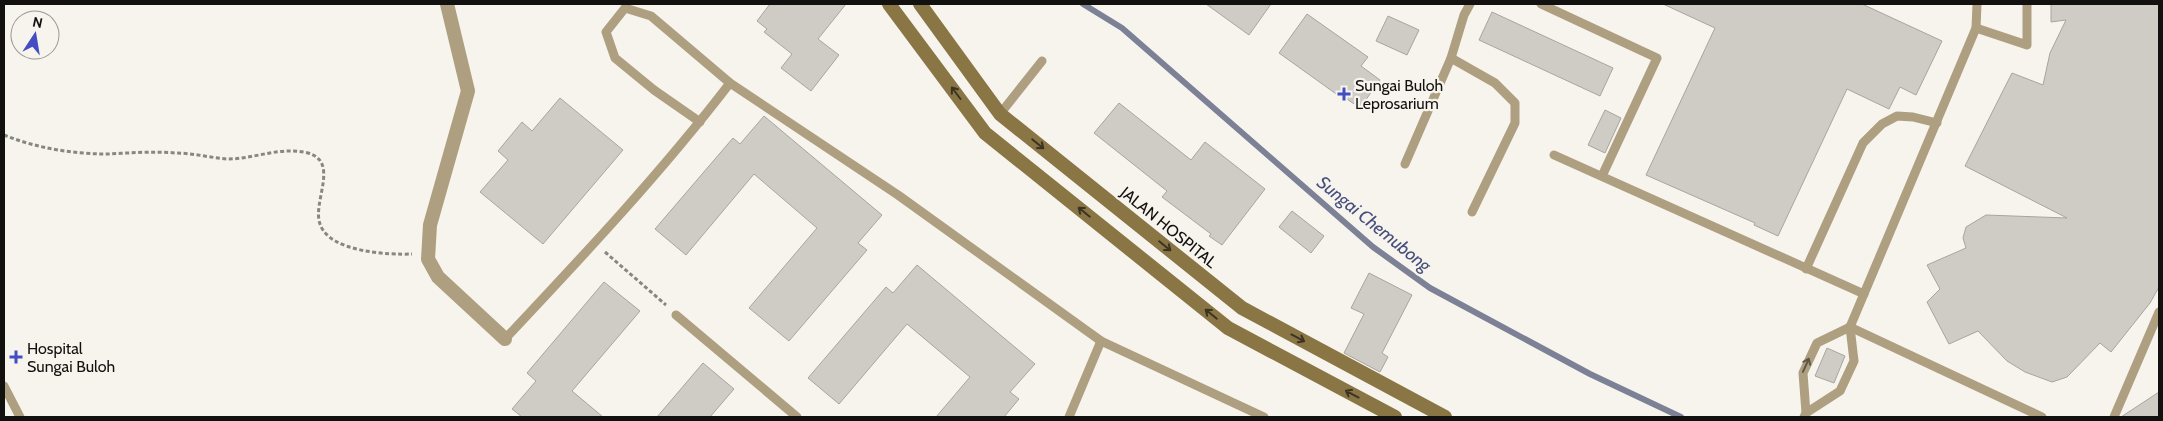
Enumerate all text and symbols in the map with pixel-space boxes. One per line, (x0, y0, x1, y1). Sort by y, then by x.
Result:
north arrow (10, 10, 60, 60)
text: N (31, 12, 44, 32)
place label: Sungai Buloh Leprosarium (1355, 76, 1443, 113)
one-way arrow (951, 86, 961, 100)
marker: Sungai Buloh Leprosarium (1337, 87, 1351, 101)
one-way arrow (1031, 139, 1044, 150)
water label: Sungai Chemubong (1313, 171, 1436, 277)
street label: JALAN HOSPITAL (1116, 182, 1221, 272)
one-way arrow (1078, 207, 1091, 218)
one-way arrow (1158, 240, 1171, 251)
one-way arrow (1205, 308, 1218, 319)
one-way arrow (1290, 334, 1305, 343)
place label: Hospital Sungai Buloh (27, 339, 115, 376)
marker: Hospital Sungai Buloh (9, 350, 23, 364)
one-way arrow (1802, 358, 1812, 373)
one-way arrow (1344, 389, 1359, 399)

